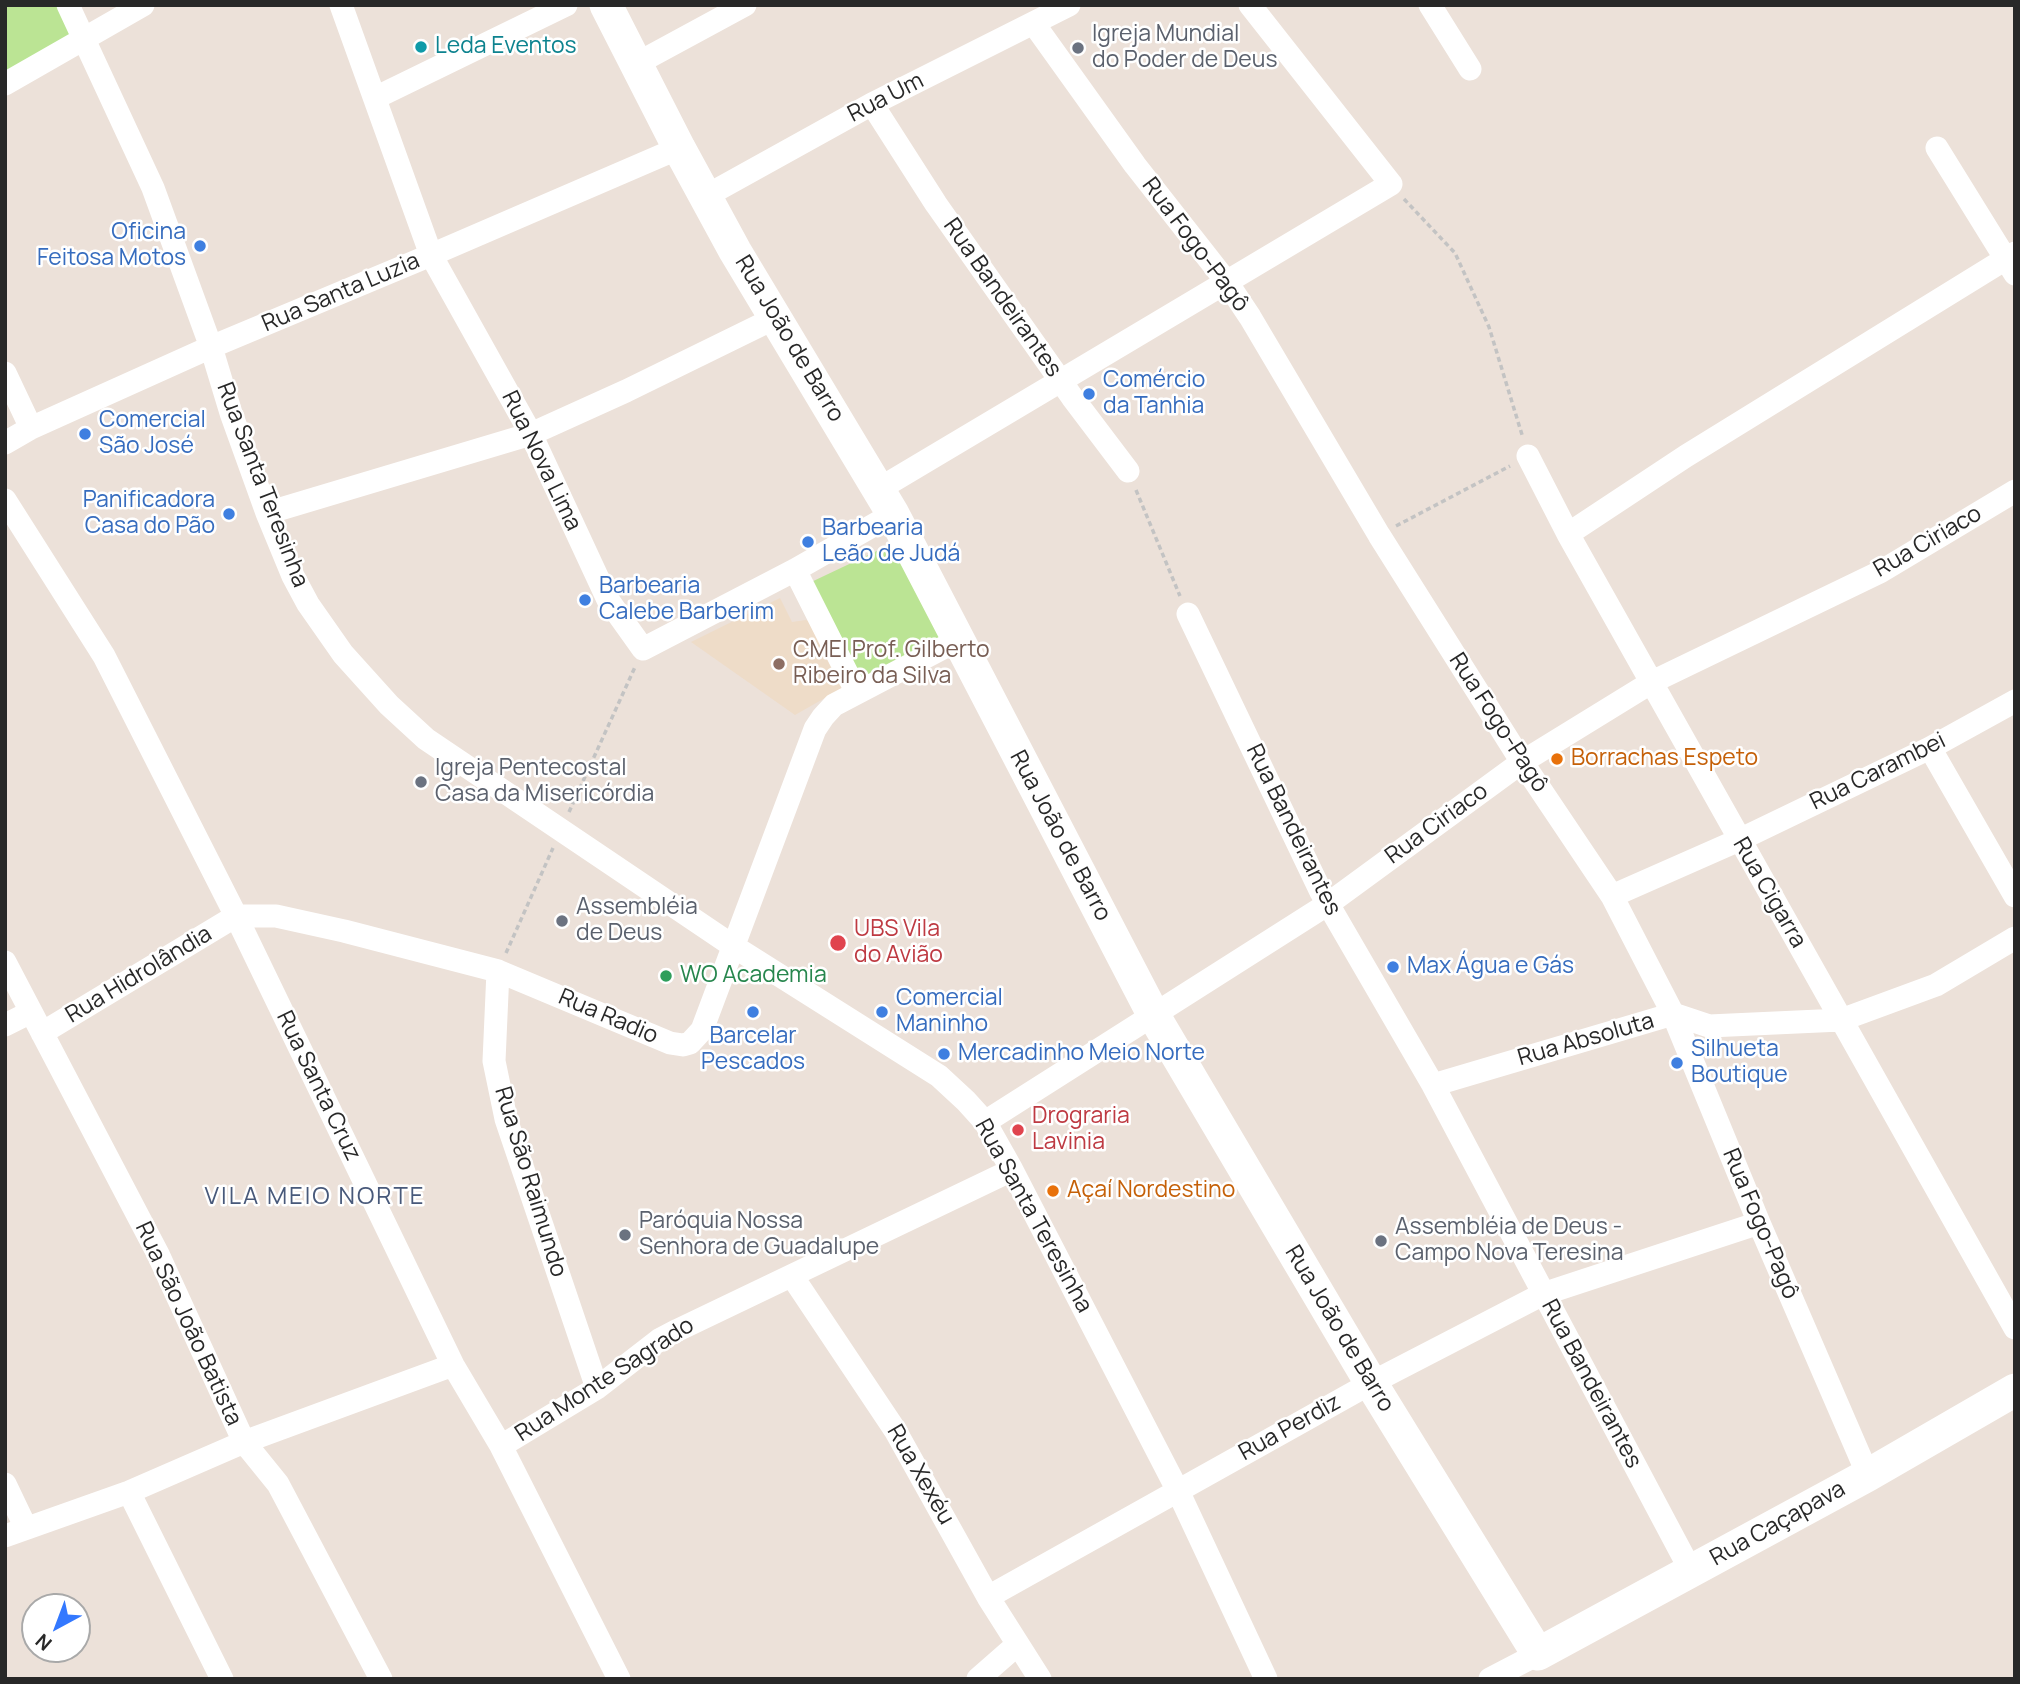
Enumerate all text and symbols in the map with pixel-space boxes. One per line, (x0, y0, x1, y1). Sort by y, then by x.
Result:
place label: Igreja Mundial do Poder de Deus (1092, 21, 1278, 75)
place label: Leda Eventos (435, 33, 577, 61)
marker: Leda Eventos (413, 39, 429, 55)
marker: Igreja Mundial do Poder de Deus (1070, 40, 1086, 56)
street label: Rua Um (844, 67, 928, 129)
street label: Rua Fogo-Pagô (1136, 173, 1254, 317)
street label: Rua Bandeirantes (937, 214, 1067, 382)
place label: Oficina Feitosa Motos (37, 219, 186, 273)
marker: Oficina Feitosa Motos (192, 238, 208, 254)
street label: Rua Santa Luzia (258, 247, 424, 339)
street label: Rua João de Barro (728, 251, 850, 427)
place label: Comércio da Tanhia (1103, 367, 1205, 421)
street label: Rua Santa Teresinha (210, 379, 314, 591)
marker: Comércio da Tanhia (1081, 386, 1097, 402)
street label: Rua Nova Lima (495, 387, 587, 535)
place label: Comercial São José (99, 407, 206, 461)
marker: Comercial São José (77, 426, 93, 442)
place label: Panificadora Casa do Pão (83, 487, 215, 541)
street label: Rua Ciriaco (1869, 500, 1987, 584)
marker: Panificadora Casa do Pão (221, 506, 237, 522)
place label: Barbearia Leão de Judá (822, 515, 960, 569)
marker: Barbearia Leão de Judá (800, 534, 816, 550)
place label: Barbearia Calebe Barberim (599, 573, 774, 627)
marker: Barbearia Calebe Barberim (577, 592, 593, 608)
place label: CMEI Prof. Gilberto Ribeiro da Silva (793, 637, 990, 691)
street label: Rua Fogo-Pagô (1443, 648, 1553, 798)
marker: CMEI Prof. Gilberto Ribeiro da Silva (771, 656, 787, 672)
street label: Rua Carambei (1806, 727, 1950, 817)
street label: Rua Bandeirantes (1240, 740, 1346, 920)
place label: Borrachas Espeto (1571, 745, 1758, 773)
street label: Rua João de Barro (1003, 746, 1117, 926)
marker: Borrachas Espeto (1549, 751, 1565, 767)
place label: Igreja Pentecostal Casa da Misericórdia (435, 755, 654, 809)
marker: Igreja Pentecostal Casa da Misericórdia (413, 774, 429, 790)
street label: Rua Ciriaco (1380, 778, 1494, 870)
street label: Rua Cigarra (1726, 833, 1812, 953)
place label: Assembléia de Deus (576, 894, 698, 948)
marker: Assembléia de Deus (554, 913, 570, 929)
place label: UBS Vila do Avião (854, 916, 943, 970)
street label: Rua Hidrolândia (61, 921, 217, 1029)
marker: UBS Vila do Avião (828, 933, 848, 953)
place label: Max Água e Gás (1407, 953, 1574, 981)
marker: Max Água e Gás (1385, 959, 1401, 975)
place label: WO Academia (680, 962, 827, 990)
marker: WO Academia (658, 968, 674, 984)
street label: Rua Radio (554, 984, 662, 1050)
place label: Comercial Maninho (896, 985, 1003, 1039)
marker: Barcelar Pescados (745, 1004, 761, 1020)
marker: Comercial Maninho (874, 1004, 890, 1020)
street label: Rua Santa Cruz (270, 1007, 366, 1165)
street label: Rua Absoluta (1515, 1007, 1657, 1073)
place label: Barcelar Pescados (701, 1023, 805, 1077)
place label: Silhueta Boutique (1691, 1036, 1788, 1090)
place label: Mercadinho Meio Norte (958, 1040, 1205, 1068)
marker: Mercadinho Meio Norte (936, 1046, 952, 1062)
marker: Silhueta Boutique (1669, 1055, 1685, 1071)
street label: Rua São Raimundo (488, 1084, 572, 1280)
place label: Drograria Lavinia (1032, 1103, 1130, 1157)
street label: Rua Santa Teresinha (968, 1114, 1098, 1318)
marker: Drograria Lavinia (1010, 1122, 1026, 1138)
street label: Rua Fogo-Pagô (1716, 1145, 1804, 1303)
place label: Açaí Nordestino (1067, 1177, 1235, 1205)
district label: VILA MEIO NORTE (206, 1183, 424, 1211)
marker: Açaí Nordestino (1045, 1183, 1061, 1199)
place label: Paróquia Nossa Senhora de Guadalupe (639, 1208, 879, 1262)
place label: Assembléia de Deus - Campo Nova Teresina (1395, 1214, 1624, 1268)
street label: Rua São João Batista (129, 1218, 247, 1430)
marker: Paróquia Nossa Senhora de Guadalupe (617, 1227, 633, 1243)
marker: Assembléia de Deus - Campo Nova Teresina (1373, 1233, 1389, 1249)
street label: Rua João de Barro (1278, 1241, 1400, 1417)
street label: Rua Bandeirantes (1535, 1295, 1647, 1473)
street label: Rua Monte Sagrado (511, 1312, 699, 1448)
street label: Rua Perdiz (1234, 1389, 1346, 1467)
street label: Rua Xexéu (880, 1420, 960, 1530)
street label: Rua Caçapava (1706, 1476, 1850, 1572)
north arrow (21, 1593, 91, 1663)
text: N (30, 1628, 57, 1657)

